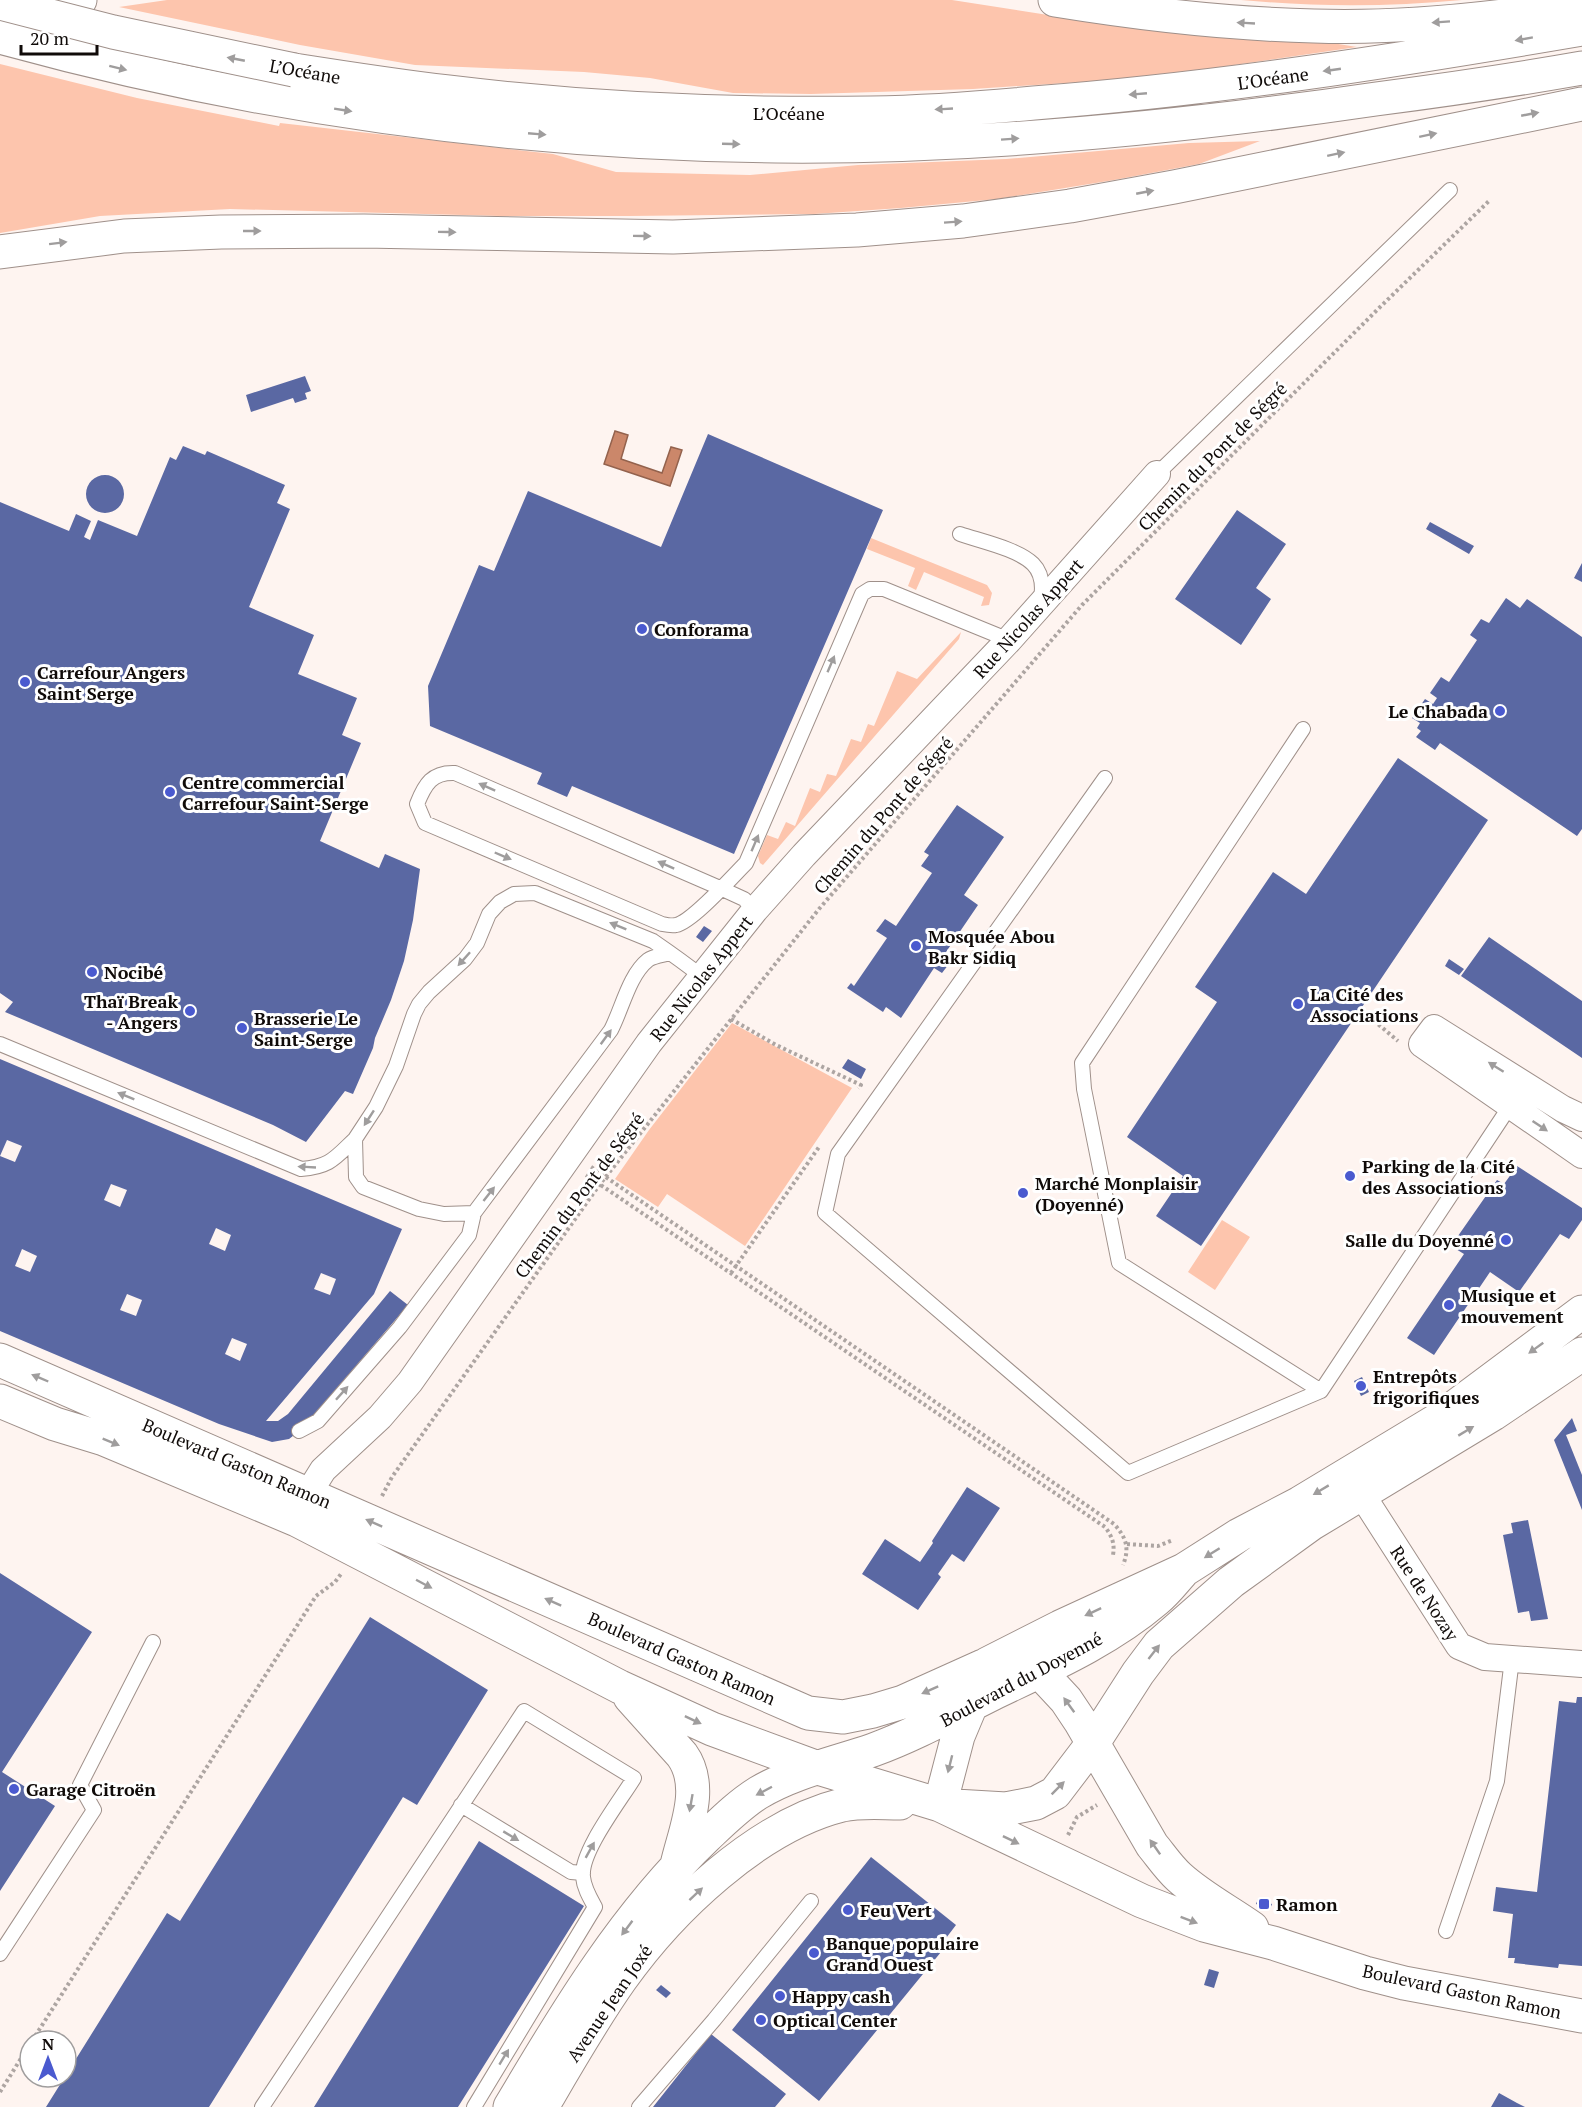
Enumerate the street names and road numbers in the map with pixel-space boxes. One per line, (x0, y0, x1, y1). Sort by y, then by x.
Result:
street label: L’Océane (268, 53, 342, 89)
street label: L’Océane (1236, 61, 1310, 95)
street label: L’Océane (753, 101, 825, 125)
street label: Chemin du Pont de Ségré (1132, 376, 1292, 536)
street label: Rue Nicolas Appert (968, 553, 1088, 683)
street label: Chemin du Pont de Ségré (808, 731, 958, 899)
street label: Rue Nicolas Appert (644, 910, 758, 1046)
street label: Chemin du Pont de Ségré (509, 1107, 649, 1283)
street label: Boulevard Gaston Ramon (139, 1412, 335, 1514)
street label: Rue de Nozay (1385, 1541, 1465, 1646)
street label: Boulevard Gaston Ramon (585, 1606, 780, 1710)
street label: Boulevard du Doyenné (936, 1626, 1106, 1732)
street label: Avenue Jean Joxé (561, 1940, 657, 2066)
street label: Boulevard Gaston Ramon (1360, 1958, 1564, 2024)

